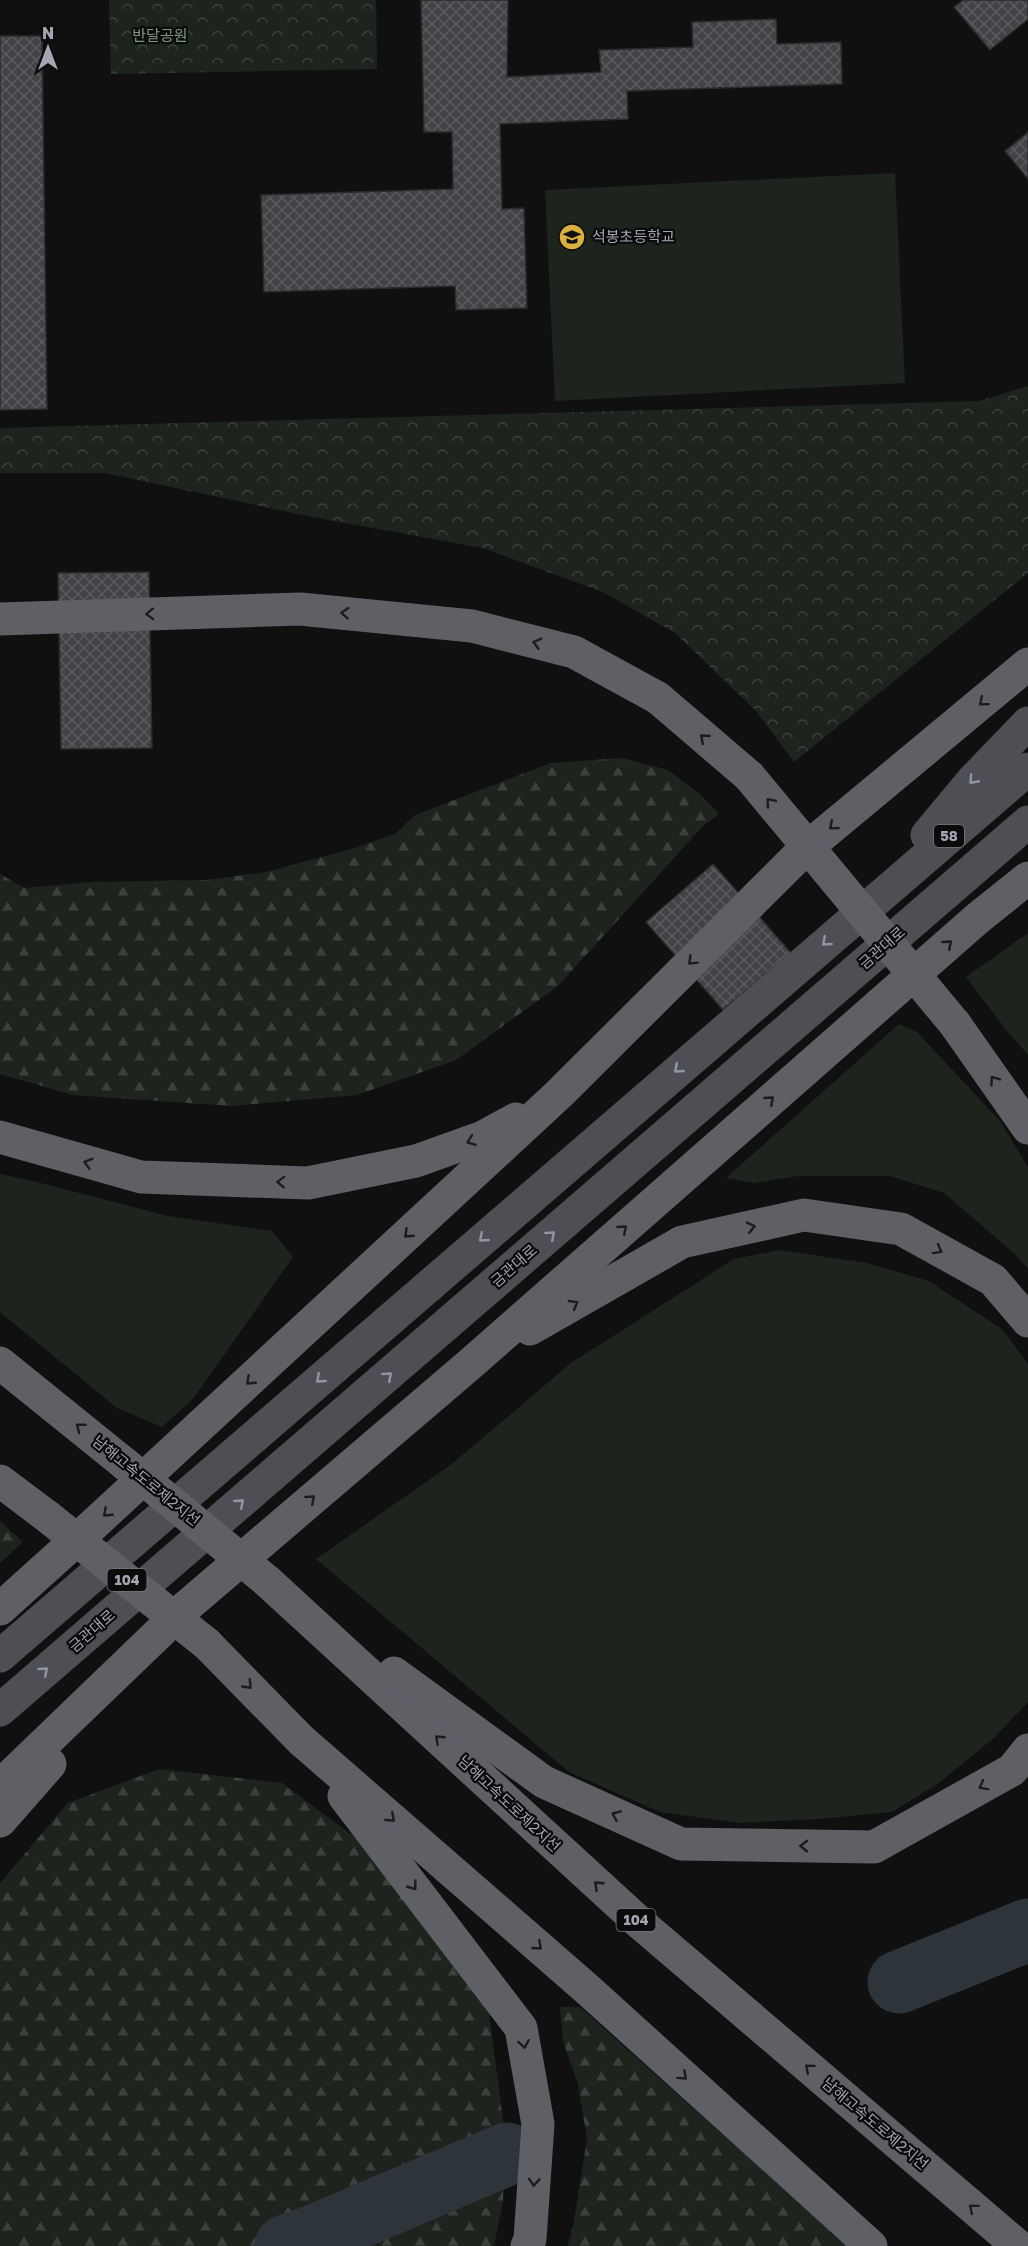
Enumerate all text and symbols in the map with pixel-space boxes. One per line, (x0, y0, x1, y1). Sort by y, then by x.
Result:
north arrow (18, 18, 78, 78)
text: N (42, 23, 54, 43)
park label: 반달공원 (132, 26, 188, 44)
school or university icon: 석봉초등학교 (557, 222, 587, 252)
place label: 석봉초등학교 (592, 227, 675, 245)
one-way arrow (146, 607, 155, 620)
one-way arrow (340, 607, 349, 620)
one-way arrow (532, 637, 542, 650)
one-way arrow (979, 695, 990, 706)
one-way arrow (700, 734, 711, 745)
one-way arrow (969, 773, 980, 784)
one-way arrow (766, 797, 777, 808)
one-way arrow (829, 819, 840, 830)
road number: 58 (934, 825, 964, 847)
street label: 금관대로 (855, 922, 908, 972)
one-way arrow (822, 935, 833, 946)
one-way arrow (941, 940, 952, 951)
one-way arrow (689, 954, 700, 965)
one-way arrow (675, 1062, 685, 1073)
one-way arrow (990, 1075, 1001, 1086)
one-way arrow (763, 1096, 774, 1107)
one-way arrow (466, 1134, 476, 1147)
one-way arrow (83, 1157, 93, 1170)
one-way arrow (277, 1175, 286, 1188)
one-way arrow (746, 1221, 756, 1234)
one-way arrow (616, 1225, 627, 1236)
one-way arrow (405, 1227, 415, 1238)
one-way arrow (479, 1231, 490, 1242)
one-way arrow (544, 1231, 555, 1242)
street label: 금관대로 (487, 1240, 540, 1290)
one-way arrow (932, 1243, 942, 1254)
one-way arrow (568, 1300, 578, 1311)
one-way arrow (316, 1372, 327, 1383)
one-way arrow (381, 1372, 391, 1383)
one-way arrow (246, 1373, 257, 1384)
one-way arrow (76, 1424, 87, 1435)
street label: 남해고속도로제2지선 (89, 1431, 204, 1529)
one-way arrow (304, 1495, 315, 1506)
one-way arrow (233, 1499, 244, 1510)
one-way arrow (103, 1506, 113, 1517)
road number: 104 (108, 1569, 146, 1591)
street label: 금관대로 (65, 1605, 118, 1655)
one-way arrow (37, 1668, 48, 1679)
one-way arrow (240, 1678, 251, 1689)
one-way arrow (435, 1735, 446, 1746)
street label: 남해고속도로제2지선 (455, 1751, 564, 1855)
one-way arrow (979, 1779, 989, 1790)
one-way arrow (611, 1810, 622, 1822)
one-way arrow (384, 1811, 394, 1822)
one-way arrow (800, 1840, 809, 1852)
one-way arrow (405, 1880, 416, 1891)
one-way arrow (594, 1881, 605, 1892)
road number: 104 (616, 1909, 656, 1931)
one-way arrow (531, 1939, 542, 1950)
one-way arrow (517, 2040, 529, 2049)
one-way arrow (805, 2064, 816, 2075)
one-way arrow (676, 2069, 687, 2080)
street label: 남해고속도로제2지선 (819, 2074, 932, 2173)
one-way arrow (528, 2177, 541, 2186)
one-way arrow (969, 2204, 980, 2215)

